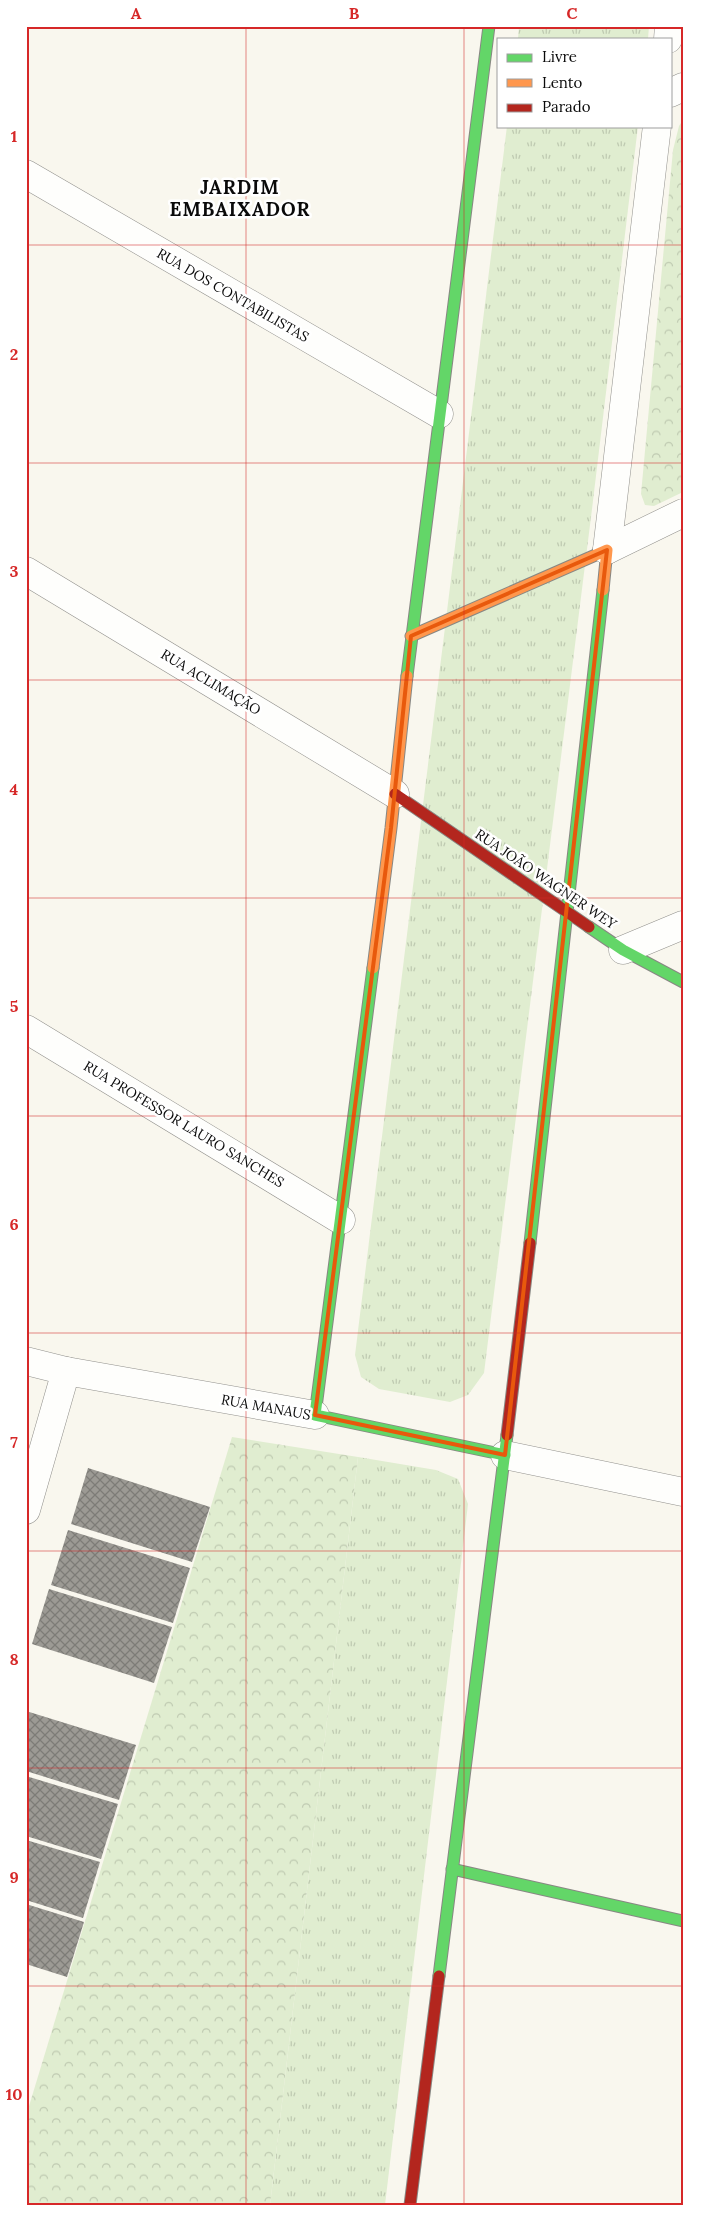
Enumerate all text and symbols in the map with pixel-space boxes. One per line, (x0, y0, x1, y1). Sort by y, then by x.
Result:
text: A (131, 3, 142, 23)
text: B (349, 3, 360, 23)
text: C (566, 3, 578, 23)
legend (497, 38, 672, 128)
text: Livre (542, 47, 577, 66)
text: Lento (542, 73, 583, 92)
text: Parado (542, 97, 591, 116)
text: 1 (11, 126, 17, 146)
district label: JARDIM EMBAIXADOR (170, 175, 310, 221)
street label: RUA DOS CONTABILISTAS (154, 244, 312, 346)
text: 2 (10, 344, 18, 364)
text: 3 (10, 561, 19, 581)
street label: RUA ACLIMAÇÃO (158, 645, 264, 719)
text: 4 (10, 779, 19, 799)
street label: RUA JOÃO WAGNER WEY (472, 825, 621, 934)
text: 5 (10, 996, 19, 1016)
street label: RUA PROFESSOR LAURO SANCHES (80, 1057, 288, 1191)
text: 6 (9, 1214, 19, 1234)
street label: RUA MANAUS (220, 1390, 312, 1424)
text: 7 (10, 1432, 18, 1452)
text: 8 (9, 1649, 19, 1669)
text: 9 (9, 1867, 19, 1887)
text: 10 (6, 2084, 22, 2104)

